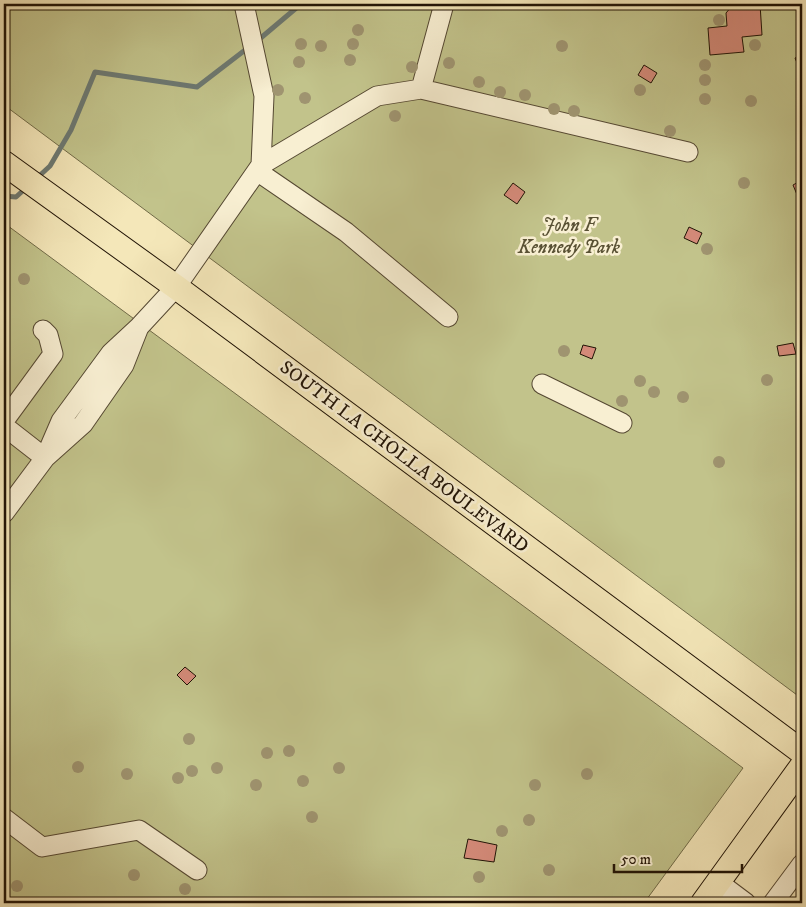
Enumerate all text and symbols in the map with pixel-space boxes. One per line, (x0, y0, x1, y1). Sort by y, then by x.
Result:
park label: John F Kennedy Park (517, 214, 620, 259)
street label: SOUTH LA CHOLLA BOULEVARD (275, 356, 533, 558)
scale bar (614, 842, 741, 874)
text: 50 m (621, 850, 651, 869)

